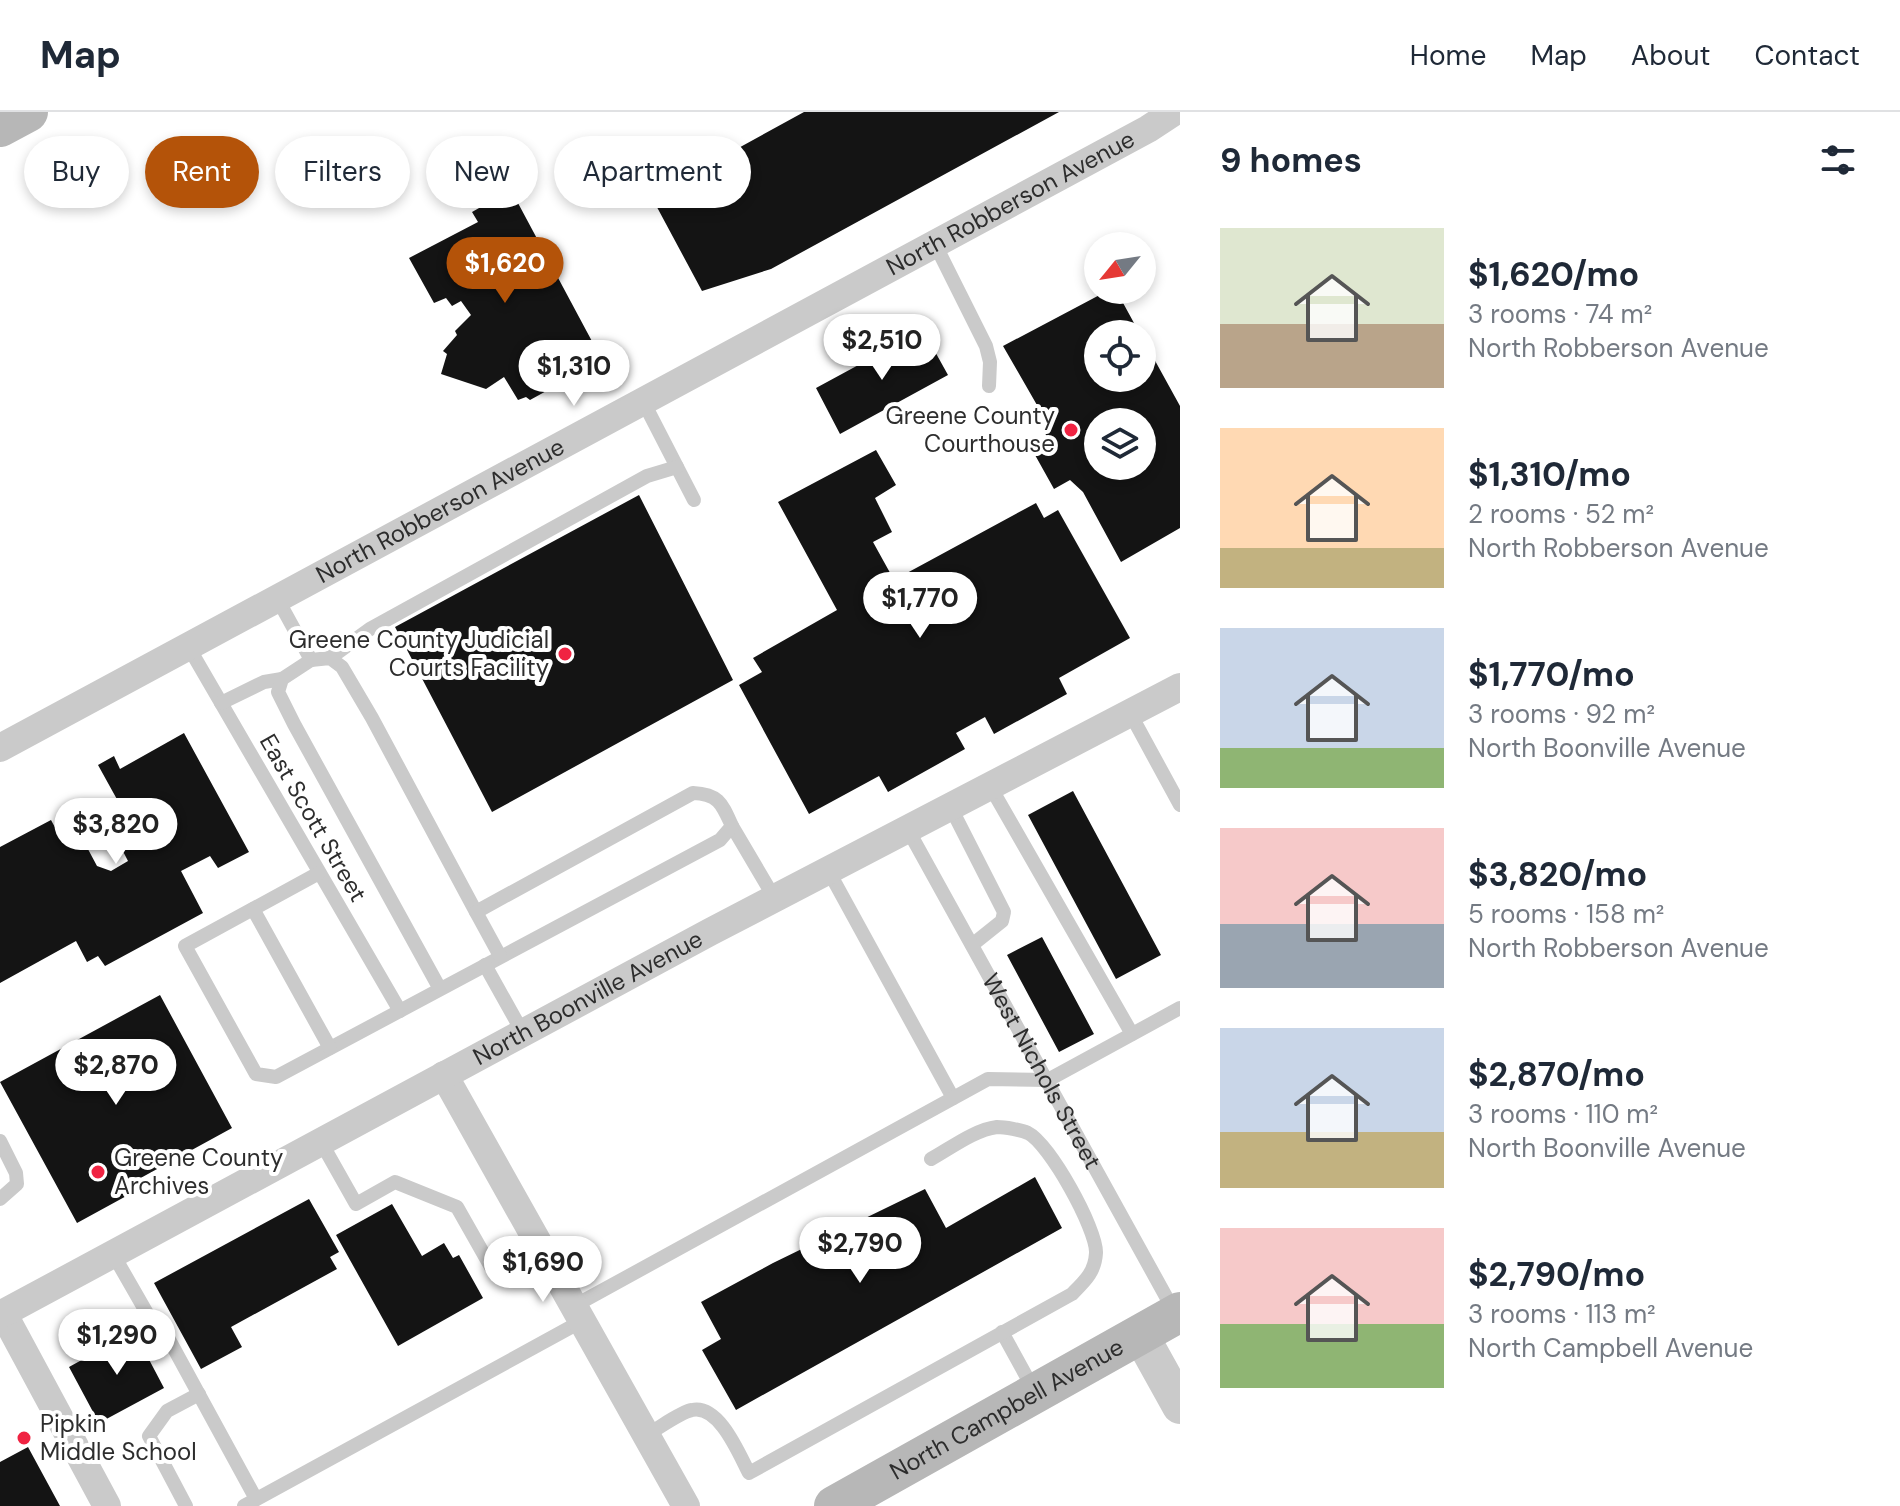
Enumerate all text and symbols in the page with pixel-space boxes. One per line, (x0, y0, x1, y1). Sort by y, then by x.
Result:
text: Map (40, 30, 121, 80)
text: Home (1410, 37, 1486, 74)
text: Map (1530, 37, 1587, 74)
text: About (1631, 37, 1710, 74)
text: Contact (1754, 37, 1860, 74)
street label: North Robberson Avenue (881, 123, 1140, 282)
chip: Buy (24, 136, 129, 208)
chip: Rent (145, 136, 259, 208)
chip: Filters (275, 136, 410, 208)
chip: New (426, 136, 538, 208)
chip: Apartment (554, 136, 751, 208)
text: 9 homes (1220, 138, 1362, 183)
icon: filters (1816, 138, 1860, 182)
north arrow (1084, 232, 1156, 304)
map controls (1084, 232, 1156, 480)
pin: $1,620 (440, 237, 570, 305)
text: $1,620 (465, 246, 545, 280)
text: $1,620/mo (1468, 252, 1639, 297)
icon: home (1284, 260, 1380, 356)
text: 3 rooms · 74 m² (1468, 297, 1652, 331)
pin: $2,510 (817, 314, 947, 382)
button: locate (1084, 320, 1156, 392)
text: $2,510 (841, 323, 923, 357)
text: North Robberson Avenue (1468, 331, 1769, 365)
pin: $1,310 (509, 340, 639, 408)
text: $1,310 (537, 349, 611, 383)
place label: Greene County Courthouse (886, 400, 1055, 459)
button: layers (1084, 408, 1156, 480)
marker: Greene County Courthouse (1062, 421, 1080, 439)
street label: North Robberson Avenue (310, 431, 569, 590)
text: $1,310/mo (1468, 452, 1631, 497)
icon: home (1284, 460, 1380, 556)
text: 2 rooms · 52 m² (1468, 497, 1654, 531)
text: North Robberson Avenue (1468, 531, 1769, 565)
pin: $1,770 (855, 572, 985, 640)
text: $1,770 (881, 581, 959, 615)
place label: Greene County Judicial Courts Facility (289, 624, 549, 683)
marker: Greene County Judicial Courts Facility (556, 645, 574, 663)
text: $1,770/mo (1468, 652, 1635, 697)
icon: home (1284, 660, 1380, 756)
text: 3 rooms · 92 m² (1468, 697, 1655, 731)
street label: East Scott Street (253, 728, 374, 907)
text: North Boonville Avenue (1468, 731, 1746, 765)
pin: $3,820 (51, 798, 181, 866)
text: $3,820 (72, 807, 160, 841)
text: $3,820/mo (1468, 852, 1647, 897)
icon: home (1284, 860, 1380, 956)
text: 5 rooms · 158 m² (1468, 897, 1664, 931)
street label: North Boonville Avenue (467, 923, 708, 1072)
text: North Robberson Avenue (1468, 931, 1769, 965)
street label: West Nichols Street (975, 968, 1108, 1174)
pin: $2,870 (51, 1039, 181, 1107)
text: $2,870 (73, 1048, 159, 1082)
text: $2,870/mo (1468, 1052, 1645, 1097)
icon: home (1284, 1060, 1380, 1156)
text: 3 rooms · 110 m² (1468, 1097, 1658, 1131)
text: North Boonville Avenue (1468, 1131, 1746, 1165)
place label: Greene County Archives (114, 1142, 283, 1201)
marker: Greene County Archives (89, 1163, 107, 1181)
pin: $2,790 (795, 1217, 925, 1285)
text: $2,790 (817, 1226, 903, 1260)
pin: $1,690 (478, 1236, 608, 1304)
text: $1,690 (502, 1245, 584, 1279)
text: $2,790/mo (1468, 1252, 1645, 1297)
icon: home (1284, 1260, 1380, 1356)
text: 3 rooms · 113 m² (1468, 1297, 1656, 1331)
pin: $1,290 (52, 1309, 182, 1377)
text: $1,290 (76, 1318, 158, 1352)
street label: North Campbell Avenue (884, 1331, 1129, 1487)
text: North Campbell Avenue (1468, 1331, 1753, 1365)
place label: Pipkin Middle School (40, 1408, 197, 1467)
marker: Pipkin Middle School (15, 1429, 33, 1447)

